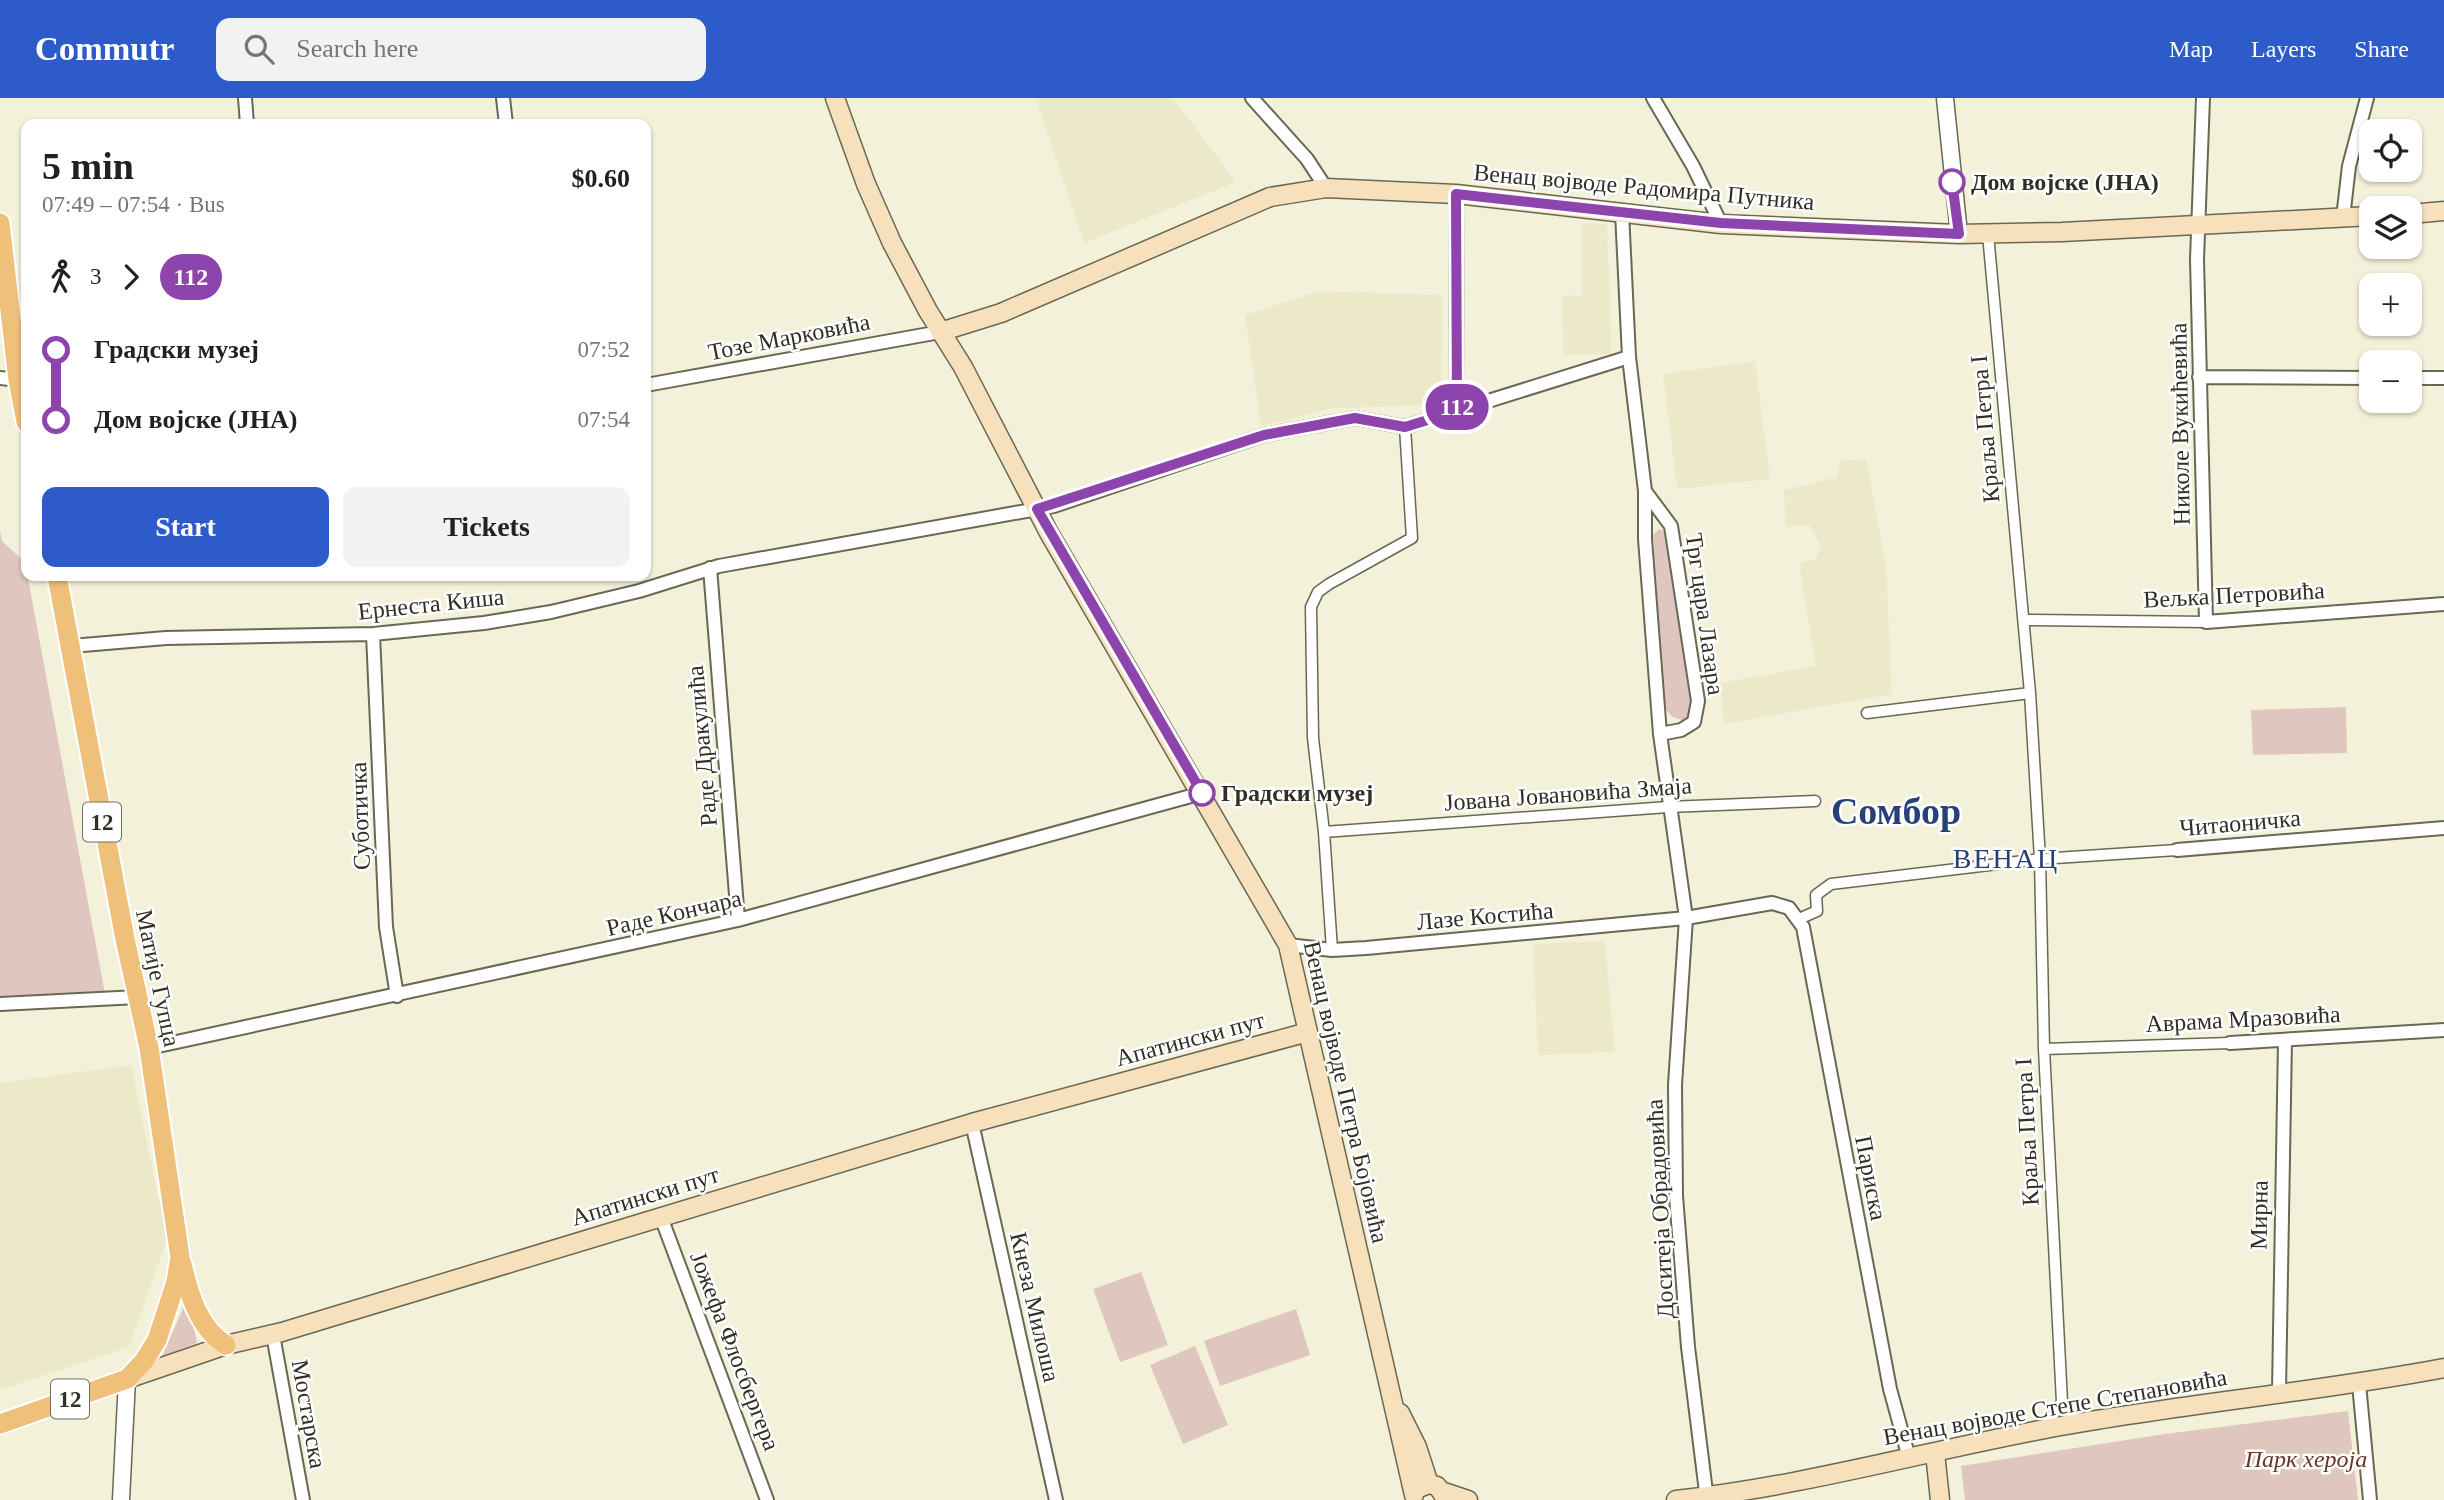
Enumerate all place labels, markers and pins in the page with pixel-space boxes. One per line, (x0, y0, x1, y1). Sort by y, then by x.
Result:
marker: Дом војске (ЈНА) (1939, 169, 1965, 195)
place label: Дом војске (ЈНА) (1971, 169, 2159, 195)
marker: Градски музеј (1189, 780, 1215, 806)
place label: Градски музеј (1221, 780, 1373, 806)

